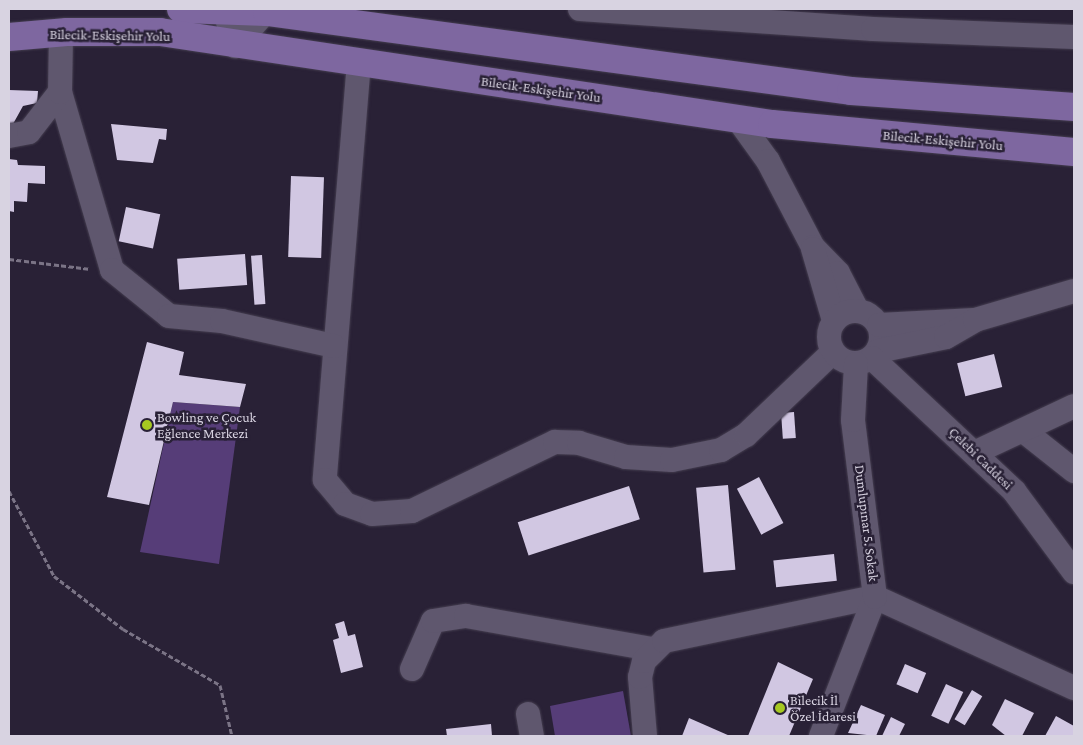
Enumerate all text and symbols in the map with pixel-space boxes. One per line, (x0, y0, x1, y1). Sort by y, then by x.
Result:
street label: Bilecik-Eskişehir Yolu (50, 26, 170, 44)
street label: Bilecik-Eskişehir Yolu (480, 72, 602, 106)
street label: Bilecik-Eskişehir Yolu (882, 126, 1004, 154)
place label: Bowling ve Çocuk Eğlence Merkezi (157, 409, 256, 442)
marker: Bowling ve Çocuk Eğlence Merkezi (141, 419, 153, 431)
street label: Çelebi Caddesi (946, 423, 1016, 493)
street label: Dumlupınar 5. Sokak (852, 464, 882, 582)
place label: Bilecik İl Özel İdaresi (790, 692, 856, 724)
marker: Bilecik İl Özel İdaresi (774, 702, 786, 714)

